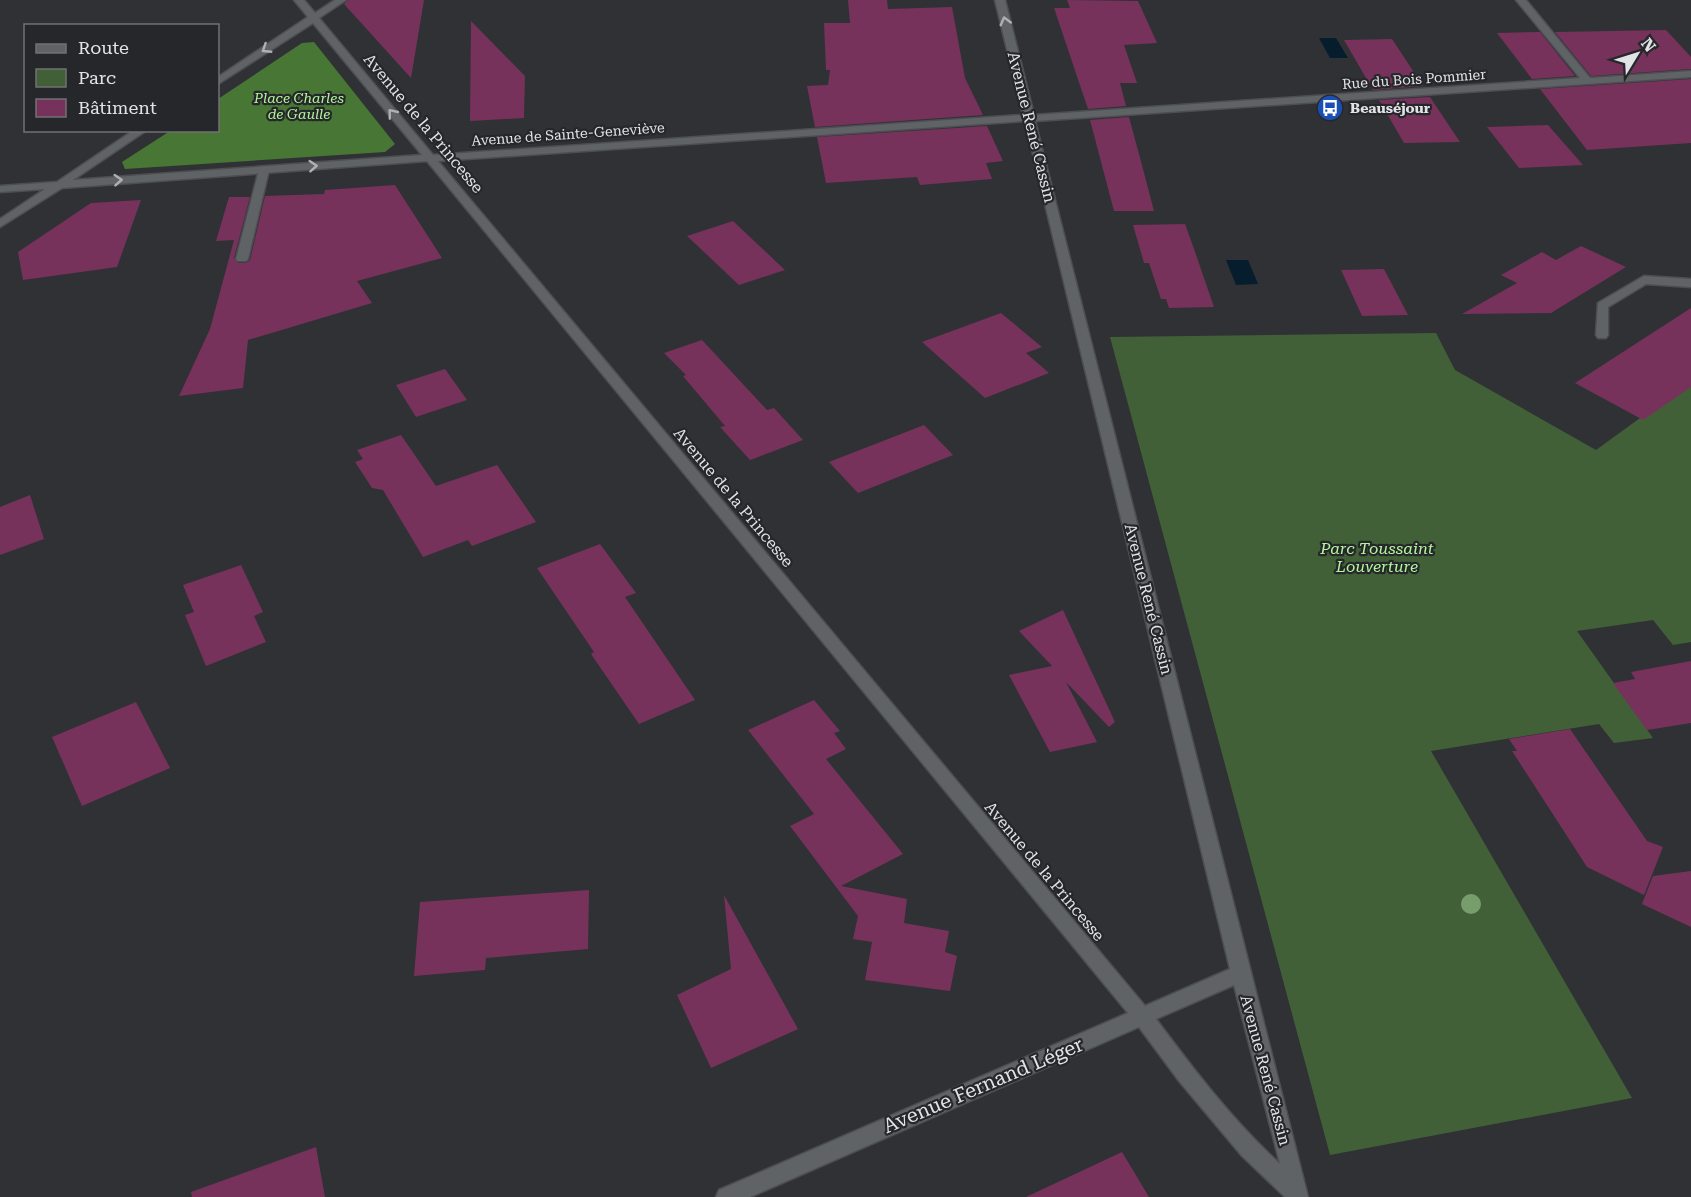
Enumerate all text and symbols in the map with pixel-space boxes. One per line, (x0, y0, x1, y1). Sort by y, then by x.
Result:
one-way arrow (1000, 16, 1012, 27)
legend (24, 24, 219, 132)
north arrow (1607, 24, 1667, 84)
text: N (1637, 34, 1660, 56)
text: Route (78, 37, 129, 58)
one-way arrow (261, 42, 272, 53)
street label: Avenue de la Princesse (360, 50, 488, 197)
street label: Avenue René Cassin (1004, 50, 1059, 205)
street label: Rue du Bois Pommier (1342, 66, 1487, 92)
text: Parc (78, 67, 116, 88)
park label: Place Charles de Gaulle (253, 90, 344, 122)
bus stop icon: Beauséjour (1315, 93, 1345, 123)
text: Bâtiment (78, 97, 157, 118)
place label: Beauséjour (1350, 100, 1431, 116)
one-way arrow (388, 108, 399, 119)
street label: Avenue de Sainte-Geneviève (471, 119, 666, 149)
one-way arrow (308, 160, 317, 173)
one-way arrow (114, 174, 123, 187)
street label: Avenue de la Princesse (670, 424, 798, 571)
street label: Avenue René Cassin (1121, 522, 1176, 677)
park label: Parc Toussaint Louverture (1319, 539, 1434, 576)
street label: Avenue de la Princesse (981, 798, 1109, 945)
street label: Avenue René Cassin (1236, 993, 1295, 1147)
street label: Avenue Fernand Léger (879, 1032, 1087, 1138)

